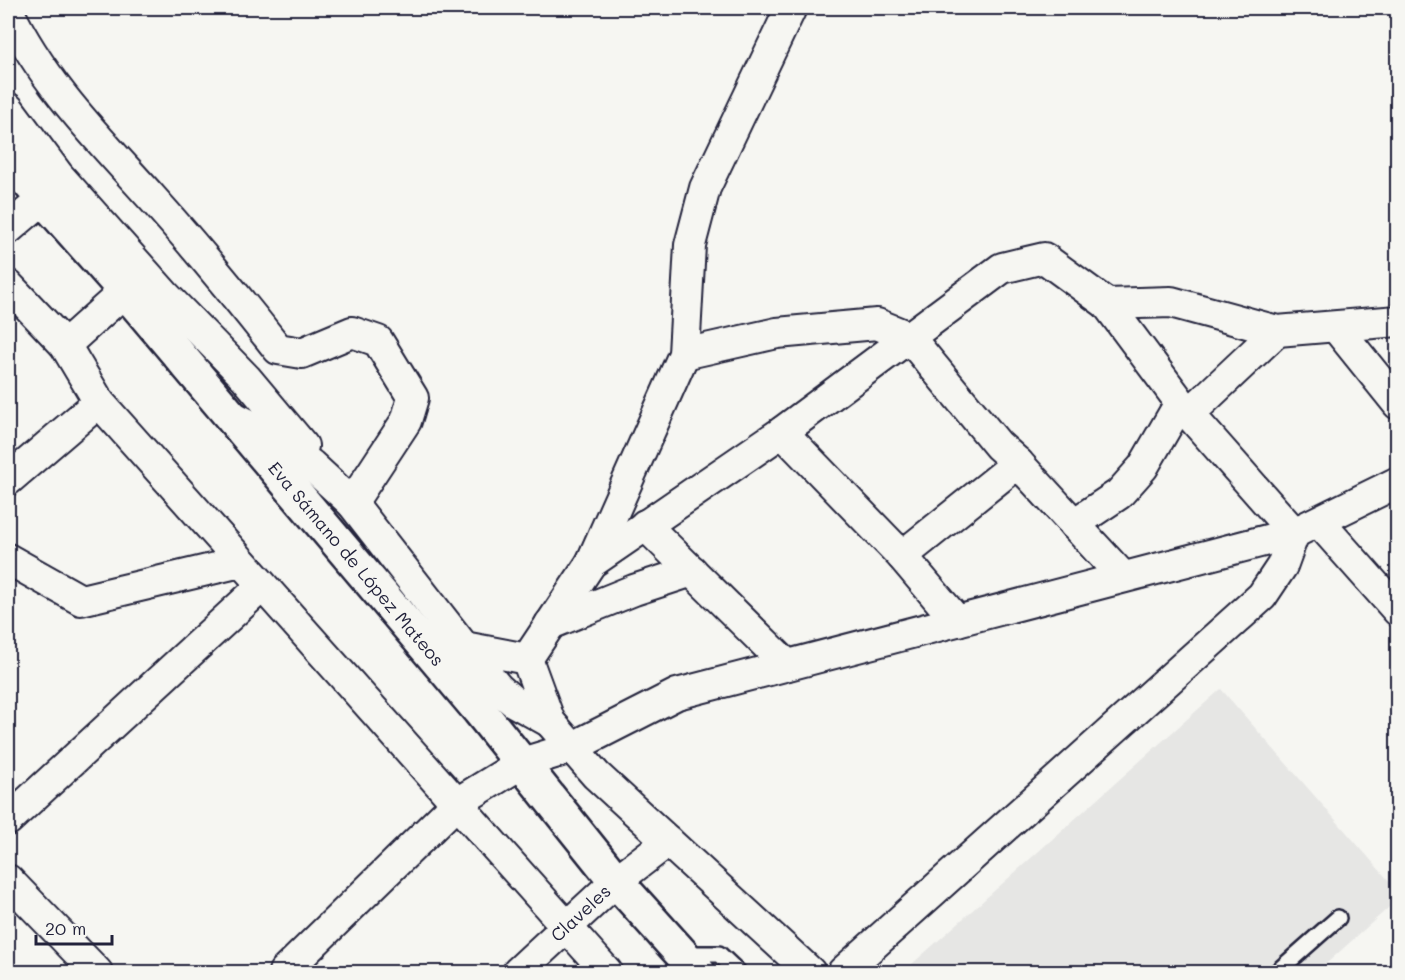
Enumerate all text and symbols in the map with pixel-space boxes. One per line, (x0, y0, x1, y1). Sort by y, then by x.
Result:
street label: Eva Sámano de López Mateos (263, 456, 450, 671)
street label: Claveles (545, 879, 616, 947)
scale bar (36, 908, 112, 946)
text: 20 m (45, 916, 86, 940)

